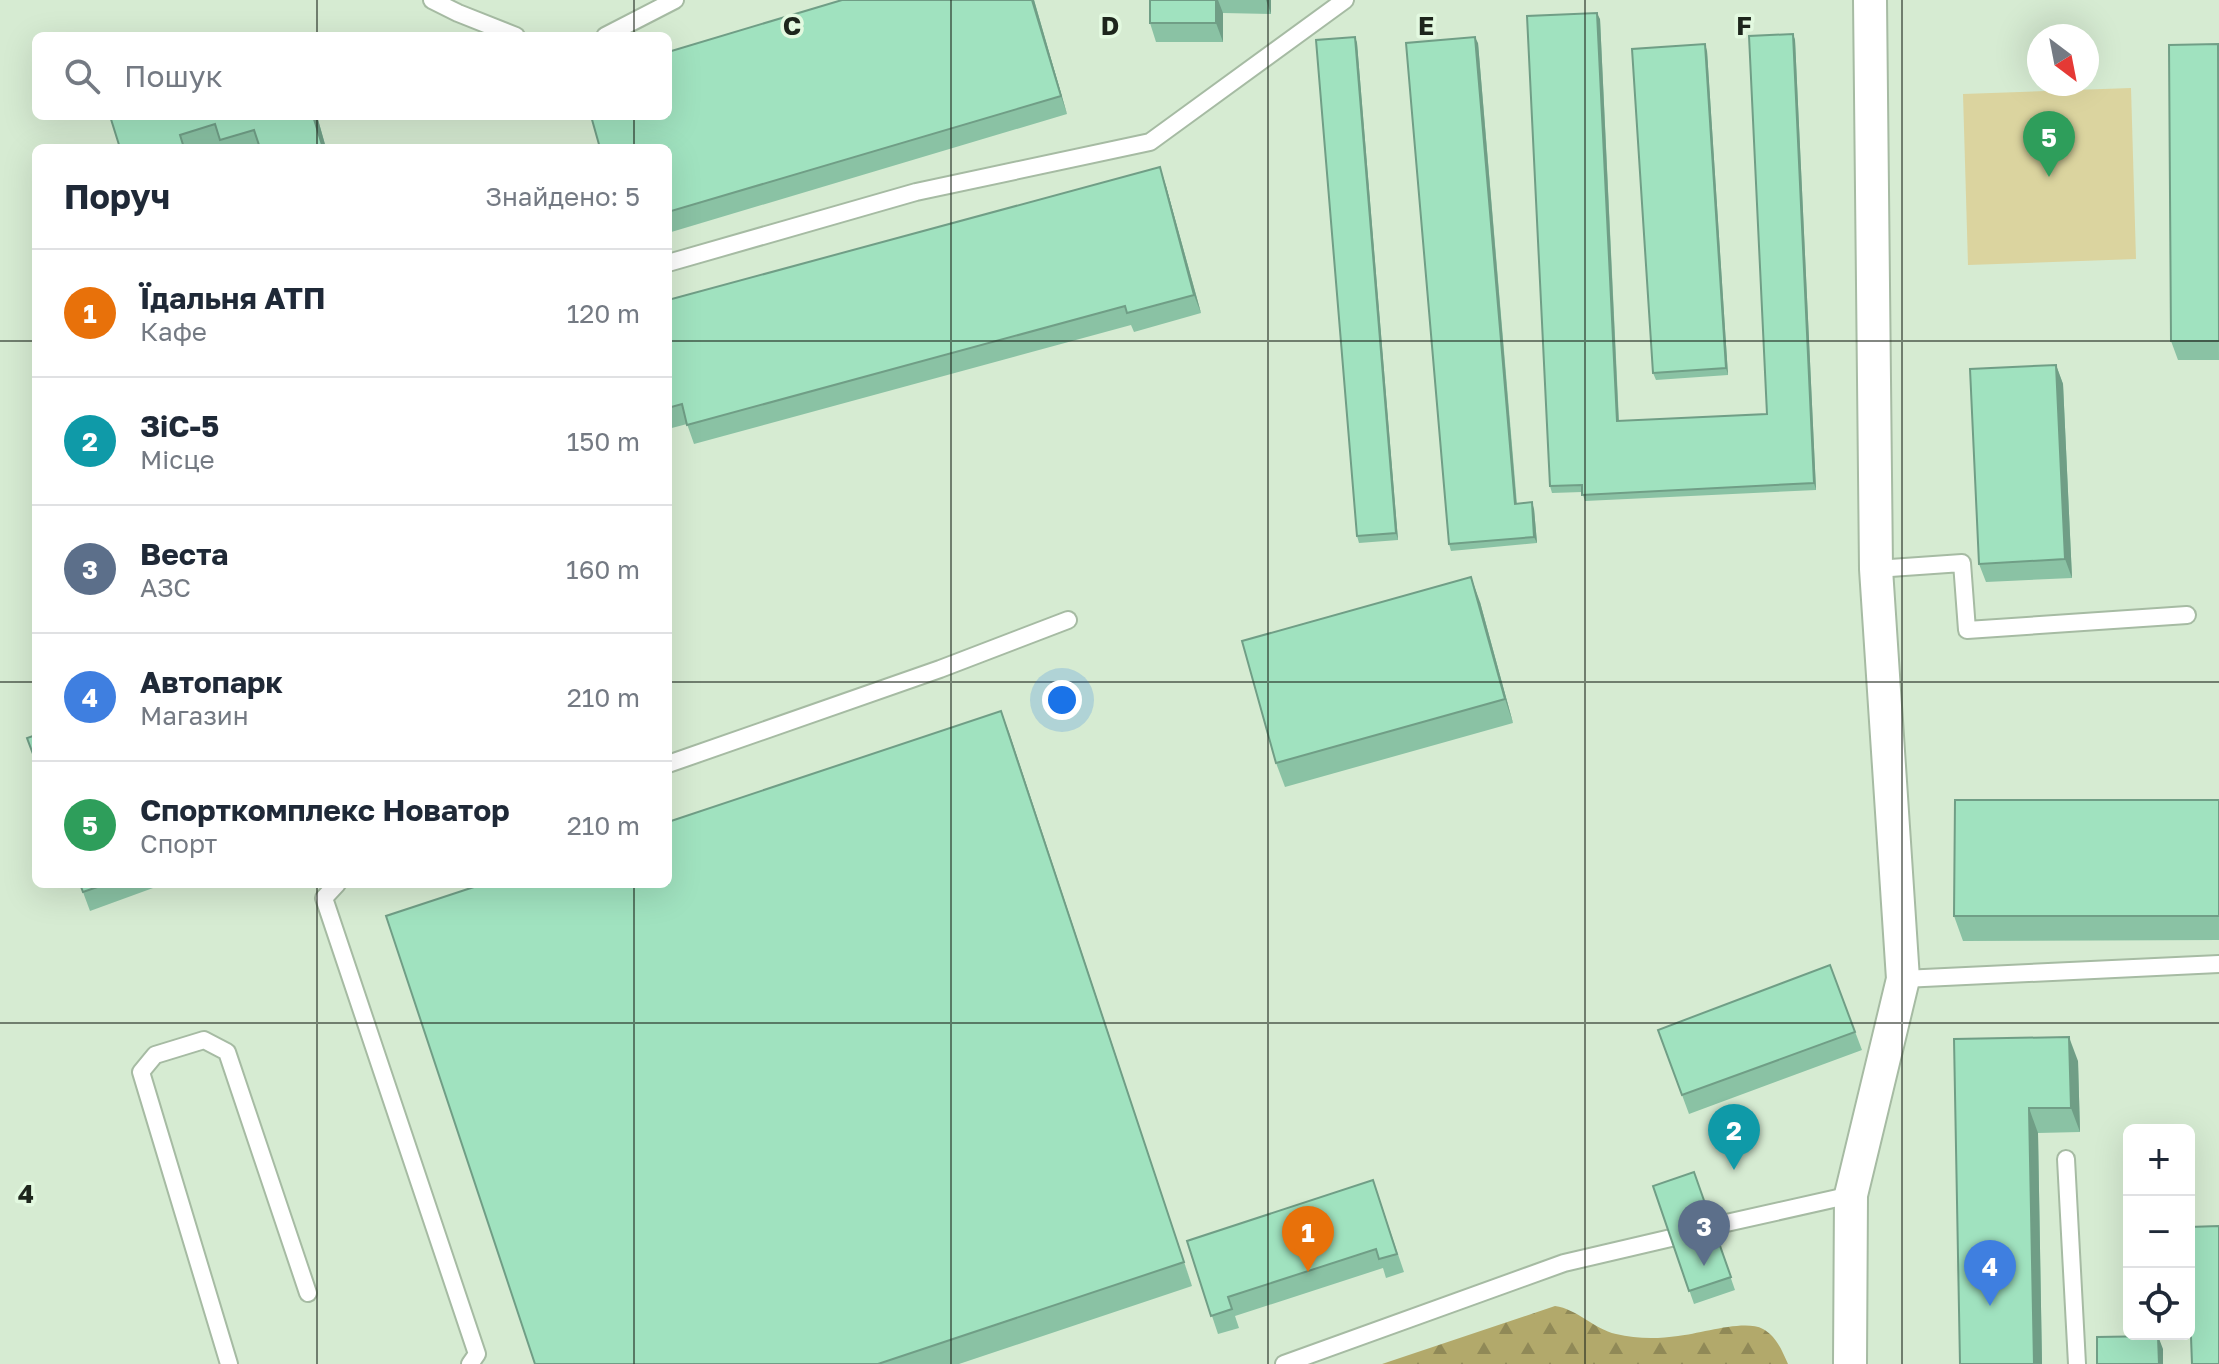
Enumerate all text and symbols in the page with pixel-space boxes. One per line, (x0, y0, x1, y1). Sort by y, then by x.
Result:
text: C (783, 10, 801, 41)
text: D (1101, 10, 1119, 41)
text: E (1418, 10, 1434, 41)
text: F (1736, 10, 1752, 41)
north arrow (2027, 24, 2099, 96)
search box (32, 32, 672, 120)
icon: search (60, 54, 104, 98)
text: Пошук (124, 58, 223, 94)
pin: 5 (2023, 111, 2075, 177)
text: Поруч (64, 176, 170, 216)
text: Знайдено: 5 (485, 181, 640, 212)
text: Їдальня АТП (140, 280, 325, 316)
text: 1 (83, 298, 97, 329)
text: 120 m (567, 298, 640, 329)
text: Кафе (140, 316, 207, 347)
text: ЗіС-5 (140, 408, 219, 444)
text: 2 (82, 426, 98, 457)
text: 150 m (567, 426, 640, 457)
text: Місце (140, 444, 215, 475)
text: Веста (140, 536, 228, 572)
text: 3 (82, 554, 98, 585)
text: 160 m (566, 554, 640, 585)
text: АЗС (140, 572, 191, 603)
text: Автопарк (140, 664, 283, 700)
your location (1042, 680, 1082, 720)
text: 4 (82, 682, 98, 713)
text: 210 m (567, 682, 640, 713)
text: Магазин (140, 700, 249, 731)
text: Спорткомплекс Новатор (140, 792, 510, 828)
text: 5 (82, 810, 98, 841)
text: 210 m (567, 810, 640, 841)
text: Спорт (140, 828, 217, 859)
pin: 2 (1708, 1104, 1760, 1170)
map controls (2123, 1124, 2195, 1340)
button: + (2123, 1124, 2195, 1196)
text: 4 (18, 1178, 34, 1209)
button: − (2123, 1196, 2195, 1268)
pin: 3 (1678, 1200, 1730, 1266)
pin: 1 (1282, 1206, 1334, 1272)
pin: 4 (1964, 1240, 2016, 1306)
button: locate (2123, 1268, 2195, 1340)

